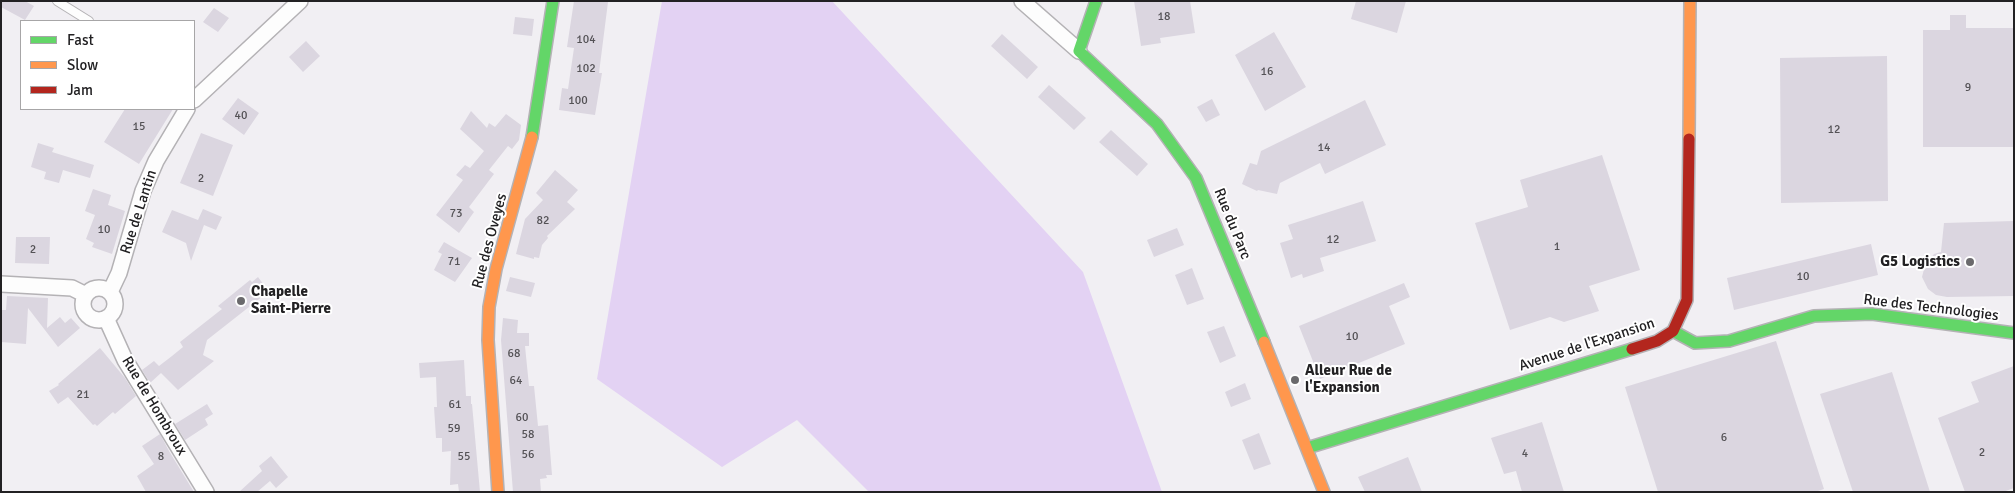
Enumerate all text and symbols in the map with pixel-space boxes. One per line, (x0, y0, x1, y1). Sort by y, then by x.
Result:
house number: 18 (1158, 10, 1170, 24)
legend (20, 20, 195, 110)
text: Fast (67, 31, 94, 49)
house number: 104 (576, 33, 596, 47)
text: Slow (67, 56, 98, 74)
house number: 102 (576, 62, 596, 76)
house number: 16 (1261, 65, 1273, 79)
text: Jam (67, 81, 93, 99)
house number: 9 (1965, 81, 1971, 95)
house number: 100 (568, 94, 588, 108)
house number: 40 (235, 109, 247, 123)
house number: 15 (133, 120, 145, 134)
house number: 12 (1828, 123, 1840, 137)
house number: 14 (1318, 141, 1330, 155)
street label: Rue de Lantin (117, 168, 161, 256)
house number: 2 (198, 172, 204, 186)
street label: Rue du Parc (1210, 186, 1254, 262)
street label: Rue des Oveyes (469, 191, 511, 291)
house number: 73 (450, 207, 462, 221)
house number: 82 (537, 214, 549, 228)
house number: 10 (98, 223, 110, 237)
house number: 12 (1327, 233, 1339, 247)
house number: 1 (1554, 240, 1560, 254)
house number: 2 (30, 243, 36, 257)
place label: G5 Logistics (1880, 253, 1960, 271)
house number: 71 (448, 255, 460, 269)
marker: G5 Logistics (1964, 256, 1976, 268)
house number: 10 (1797, 270, 1809, 284)
place label: Chapelle Saint-Pierre (251, 283, 331, 318)
street label: Rue des Technologies (1862, 291, 2000, 325)
marker: Chapelle Saint-Pierre (235, 295, 247, 307)
street label: Avenue de l'Expansion (1517, 315, 1657, 375)
house number: 10 (1346, 330, 1358, 344)
house number: 68 (508, 347, 520, 361)
street label: Rue de Hombroux (117, 353, 191, 459)
place label: Alleur Rue de l'Expansion (1305, 362, 1392, 397)
house number: 64 (510, 374, 522, 388)
marker: Alleur Rue de l'Expansion (1289, 374, 1301, 386)
house number: 21 (77, 388, 89, 402)
house number: 61 (449, 398, 461, 412)
house number: 60 (516, 411, 528, 425)
house number: 59 (448, 422, 460, 436)
house number: 58 (522, 428, 534, 442)
house number: 6 (1721, 431, 1727, 445)
house number: 2 (1979, 446, 1985, 460)
house number: 4 (1522, 447, 1528, 461)
house number: 56 (522, 448, 534, 462)
house number: 8 (158, 450, 164, 464)
house number: 55 (458, 450, 470, 464)

